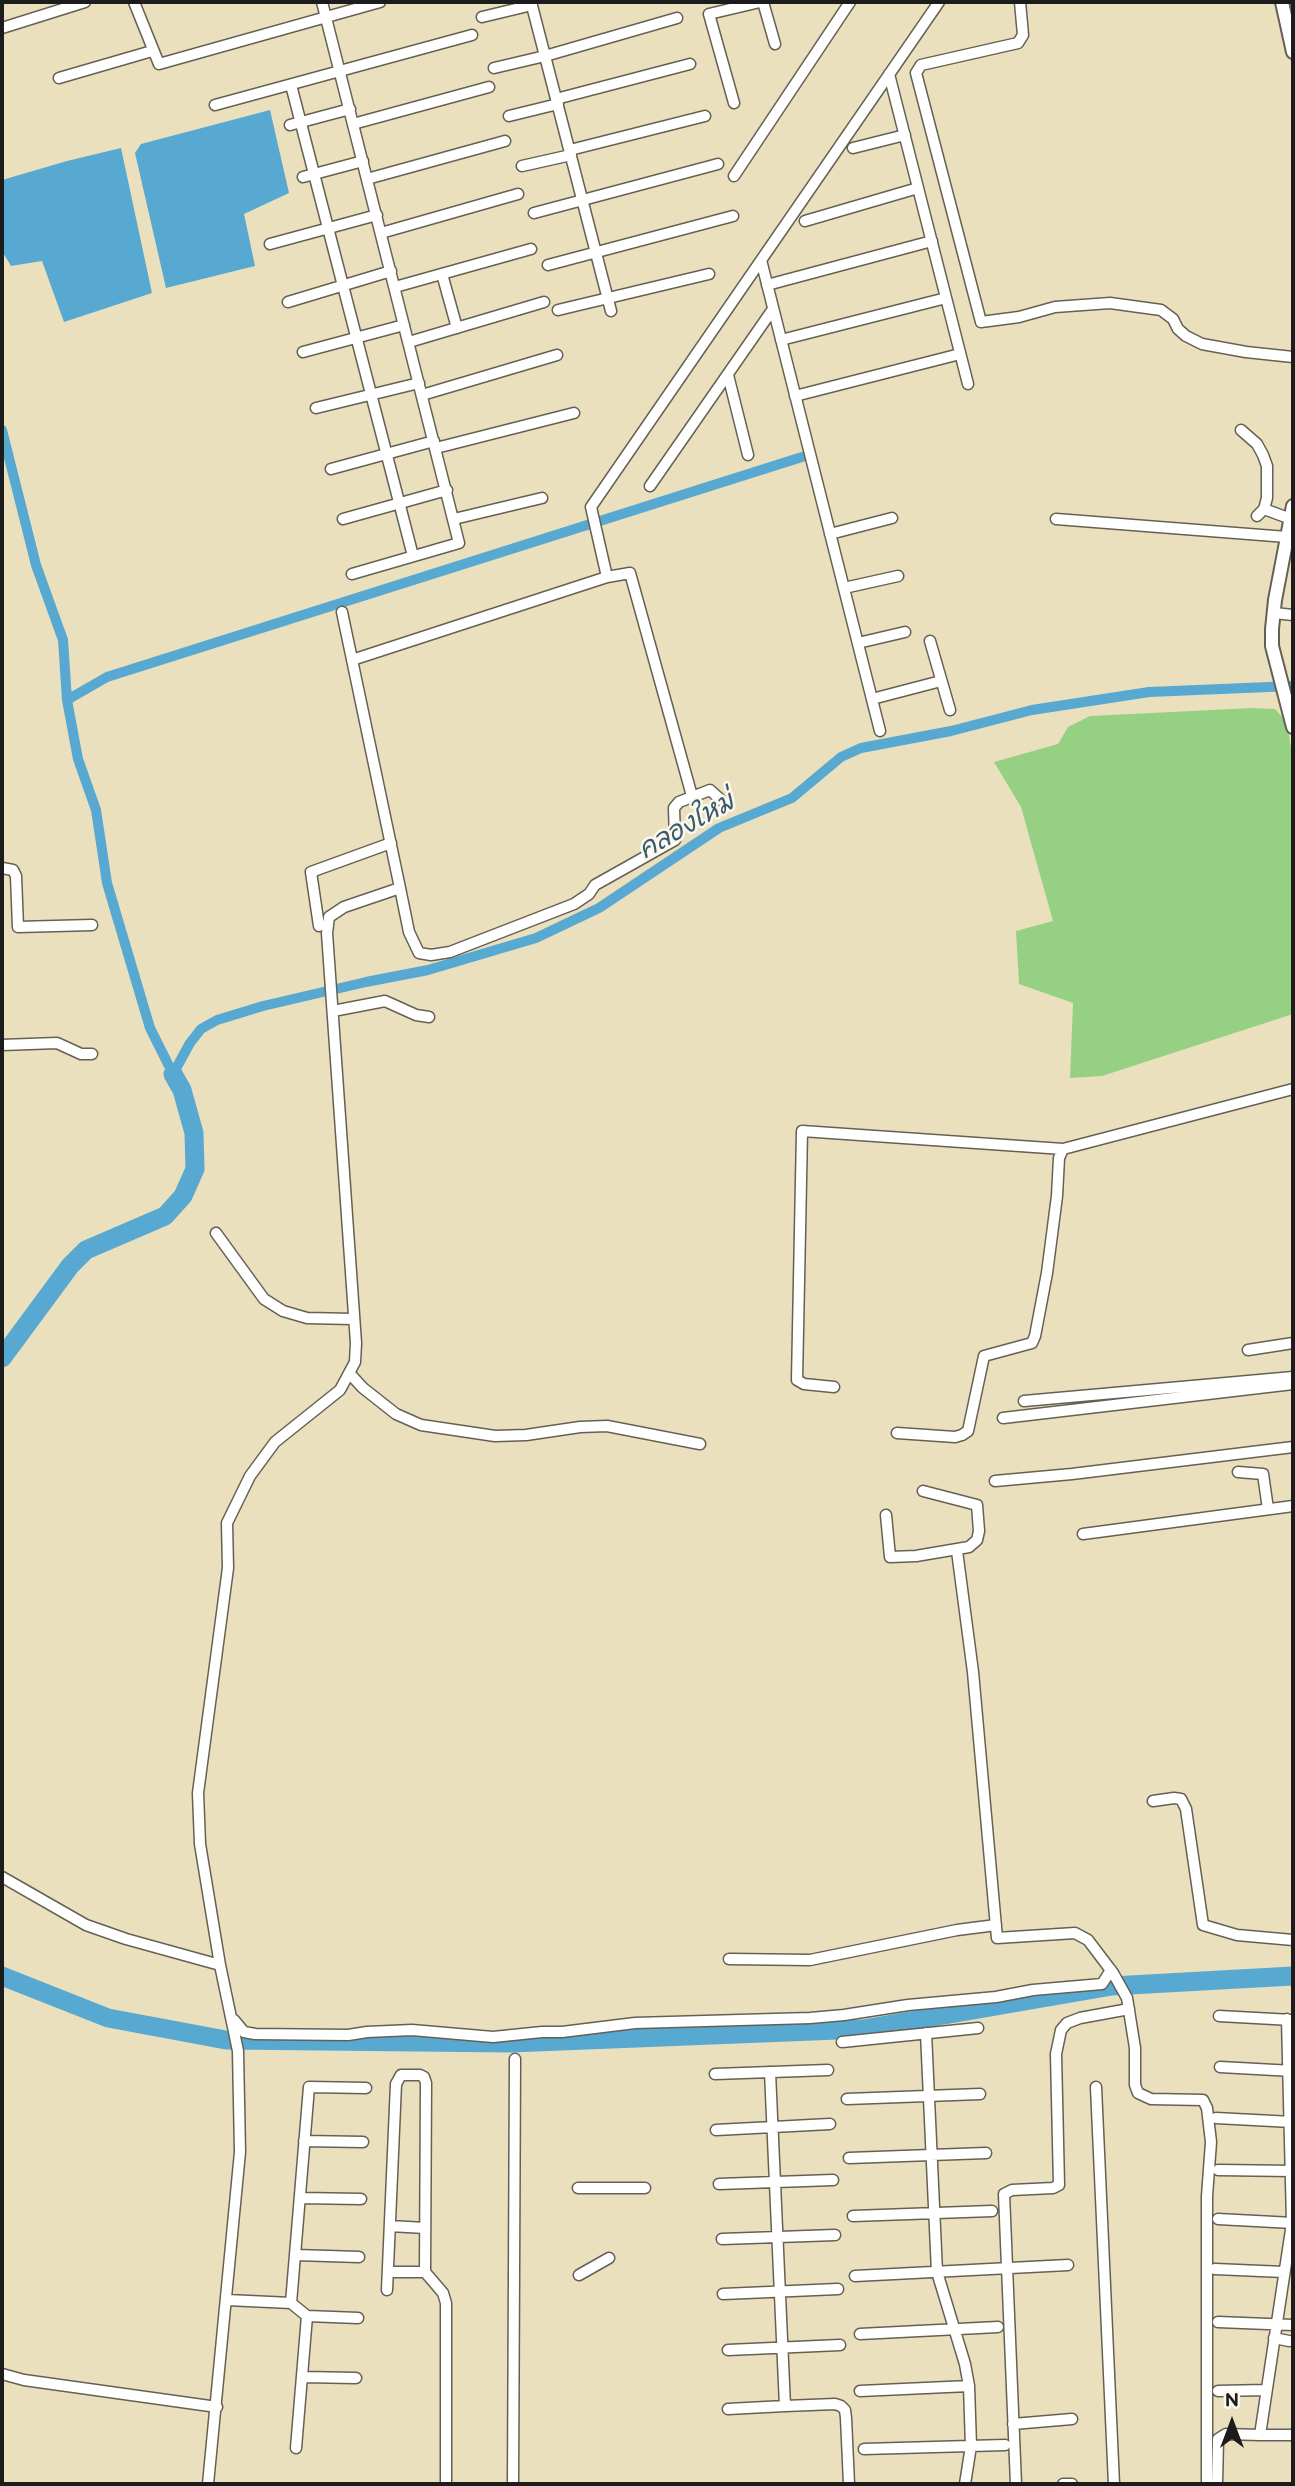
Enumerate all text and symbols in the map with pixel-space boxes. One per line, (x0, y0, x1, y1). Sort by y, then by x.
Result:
water label: คลองใหม่ (633, 787, 741, 867)
north arrow (1197, 2388, 1267, 2458)
text: N (1225, 2390, 1239, 2413)

